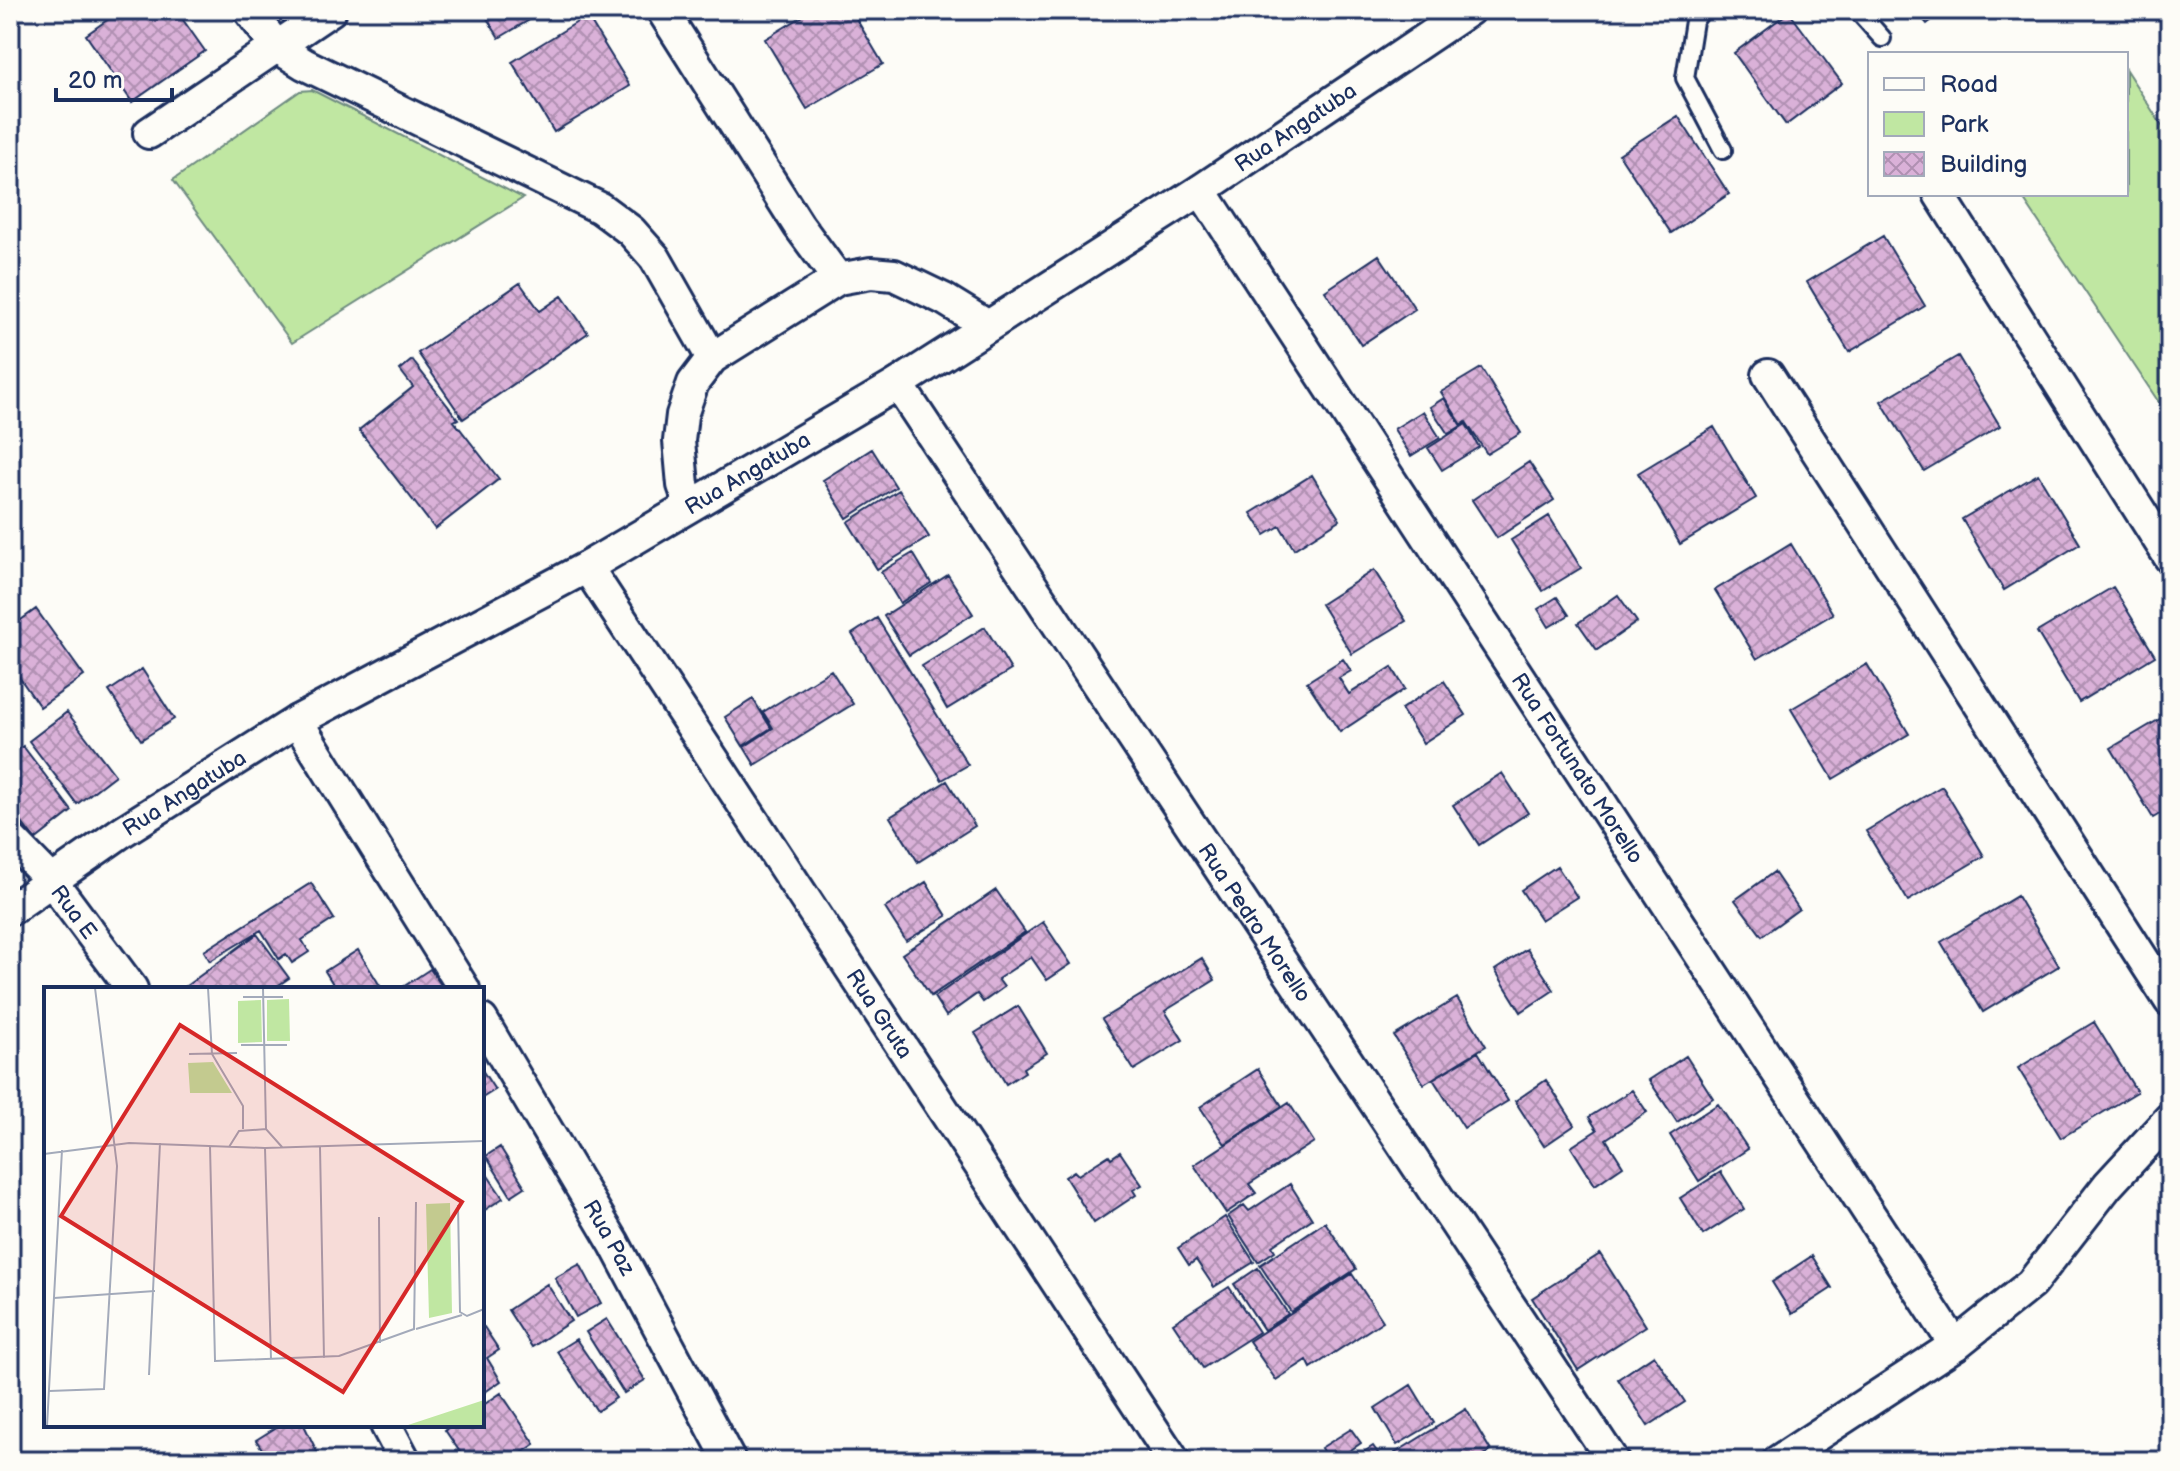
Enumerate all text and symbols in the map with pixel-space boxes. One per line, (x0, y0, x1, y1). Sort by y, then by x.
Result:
scale bar (56, 52, 172, 102)
legend (1868, 52, 2128, 196)
text: 20 m (68, 66, 123, 95)
text: Road (1940, 70, 1998, 99)
street label: Rua Angatuba (1230, 78, 1362, 179)
text: Park (1940, 110, 1988, 139)
text: Building (1940, 150, 2027, 179)
street label: Rua Angatuba (680, 427, 816, 521)
street label: Rua Fortunato Morello (1505, 668, 1649, 869)
street label: Rua Angatuba (118, 745, 252, 843)
street label: Rua Pedro Morello (1192, 838, 1316, 1008)
street label: Rua E (44, 880, 102, 945)
street label: Rua Gruta (840, 964, 918, 1064)
inset map (44, 987, 484, 1427)
street label: Rua Paz (576, 1195, 641, 1280)

